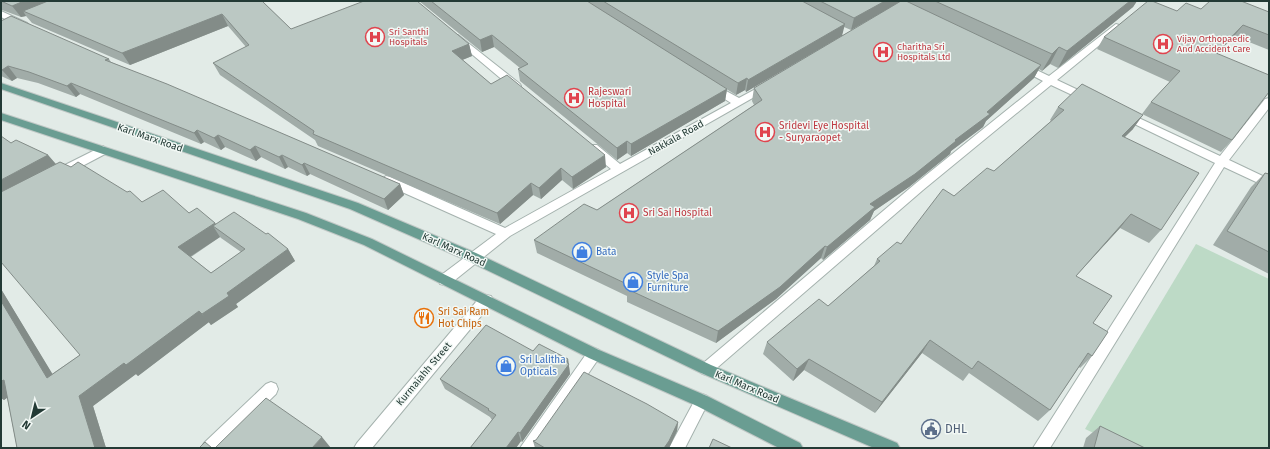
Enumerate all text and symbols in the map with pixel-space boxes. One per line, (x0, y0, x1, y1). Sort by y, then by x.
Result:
hospital icon: Sri Santhi Hospitals (364, 26, 386, 48)
place label: Sri Santhi Hospitals (389, 27, 428, 47)
hospital icon: Vijay Orthopaedic And Accident Care (1152, 33, 1174, 55)
place label: Vijay Orthopaedic And Accident Care (1177, 34, 1251, 54)
hospital icon: Charitha Sri Hospitals Ltd (872, 41, 894, 63)
place label: Charitha Sri Hospitals Ltd (897, 42, 950, 62)
place label: Rajeswari Hospital (588, 86, 631, 110)
hospital icon: Rajeswari Hospital (563, 87, 585, 109)
street label: Nakkala Road (646, 118, 706, 158)
place label: Sridevi Eye Hospital - Suryaraopet (779, 120, 869, 144)
street label: Karl Marx Road (116, 121, 184, 155)
hospital icon: Sridevi Eye Hospital - Suryaraopet (754, 121, 776, 143)
hospital icon: Sri Sai Hospital (618, 202, 640, 224)
place label: Sri Sai Hospital (643, 207, 712, 219)
street label: Karl Marx Road (420, 231, 488, 269)
shop icon: Bata (571, 241, 593, 263)
place label: Bata (596, 246, 617, 258)
place label: Style Spa Furniture (647, 270, 689, 294)
shop icon: Style Spa Furniture (622, 271, 644, 293)
place label: Sri Sai Ram Hot Chips (438, 306, 489, 330)
restaurant icon: Sri Sai Ram Hot Chips (413, 307, 435, 329)
street label: Kurmaiahh Street (394, 339, 454, 408)
place label: Sri Lalitha Opticals (520, 354, 566, 378)
shop icon: Sri Lalitha Opticals (495, 355, 517, 377)
street label: Karl Marx Road (713, 368, 781, 406)
north arrow (12, 397, 52, 437)
text: N (20, 417, 33, 432)
public building icon: DHL (920, 418, 942, 440)
place label: DHL (945, 422, 967, 436)

